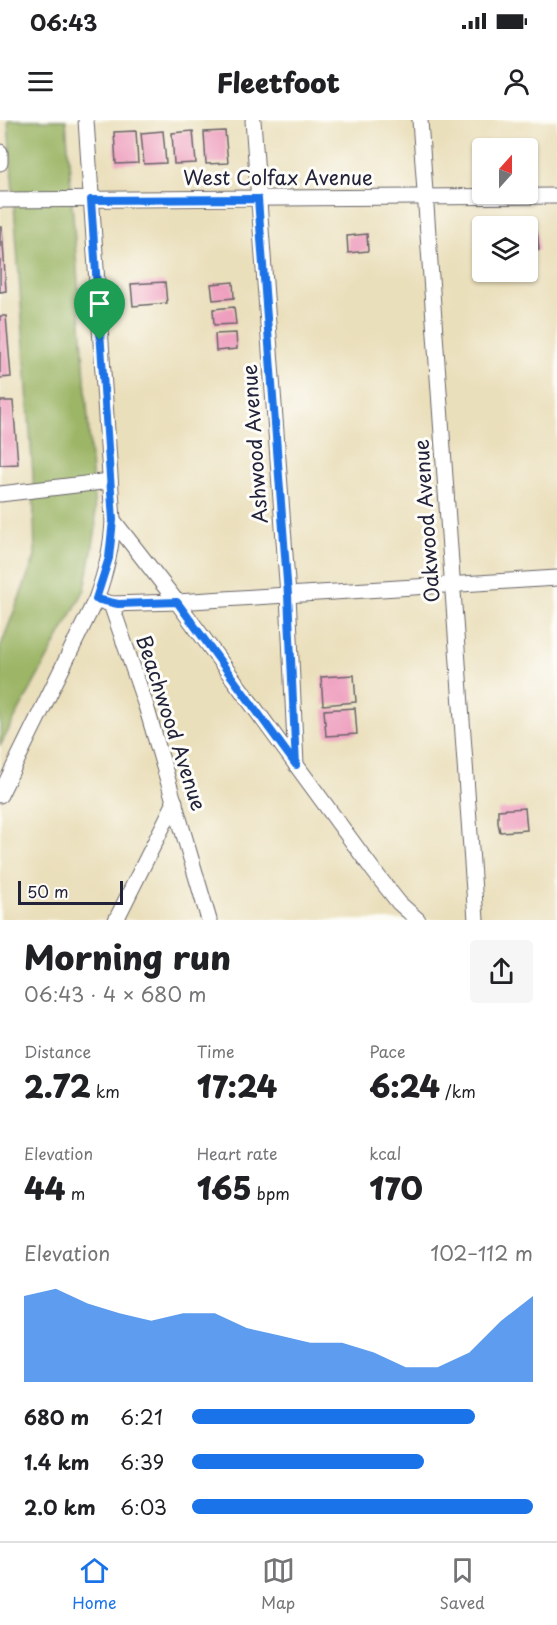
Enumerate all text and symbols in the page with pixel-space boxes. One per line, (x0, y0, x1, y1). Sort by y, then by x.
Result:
text: 06:43 (30, 5, 97, 38)
text: Fleetfoot (217, 61, 340, 102)
icon: menu (24, 65, 57, 98)
icon: person (500, 65, 533, 98)
north arrow (472, 138, 538, 204)
map controls (472, 138, 538, 282)
street label: West Colfax Avenue (183, 162, 373, 192)
button: layers (472, 216, 538, 282)
pin (74, 278, 125, 340)
icon: arrive (83, 287, 116, 320)
street label: Ashwood Avenue (233, 363, 275, 525)
street label: Oakwood Avenue (405, 438, 447, 604)
street label: Beachwood Avenue (129, 631, 215, 814)
scale bar (18, 878, 123, 905)
text: 50 m (27, 879, 68, 903)
text: Morning run (24, 931, 231, 981)
button: share (470, 940, 533, 1003)
text: 06:43 · 4 × 680 m (24, 979, 206, 1009)
text: Distance (24, 1039, 91, 1063)
text: Time (197, 1039, 234, 1063)
text: Pace (369, 1039, 405, 1063)
text: 2.72 (24, 1063, 91, 1108)
text: 17:24 (197, 1063, 277, 1108)
text: 6:24 (369, 1063, 440, 1108)
text: km (91, 1079, 120, 1103)
text: /km (440, 1079, 476, 1103)
text: Elevation (24, 1141, 93, 1165)
text: Heart rate (197, 1141, 277, 1165)
text: kcal (369, 1141, 401, 1165)
text: 44 (24, 1165, 65, 1210)
text: 165 (197, 1165, 252, 1210)
text: 170 (369, 1165, 423, 1210)
text: m (65, 1181, 85, 1205)
text: bpm (252, 1181, 290, 1205)
text: Elevation (24, 1238, 110, 1268)
text: 102–112 m (430, 1238, 533, 1268)
text: 680 m (24, 1402, 89, 1432)
text: 6:21 (120, 1402, 163, 1432)
text: 1.4 km (24, 1447, 90, 1477)
text: 6:39 (120, 1447, 164, 1477)
text: 2.0 km (24, 1492, 96, 1522)
text: 6:03 (120, 1492, 167, 1522)
tab: Home (72, 1554, 117, 1614)
tab: Map (261, 1554, 295, 1614)
tab: Saved (439, 1554, 485, 1614)

